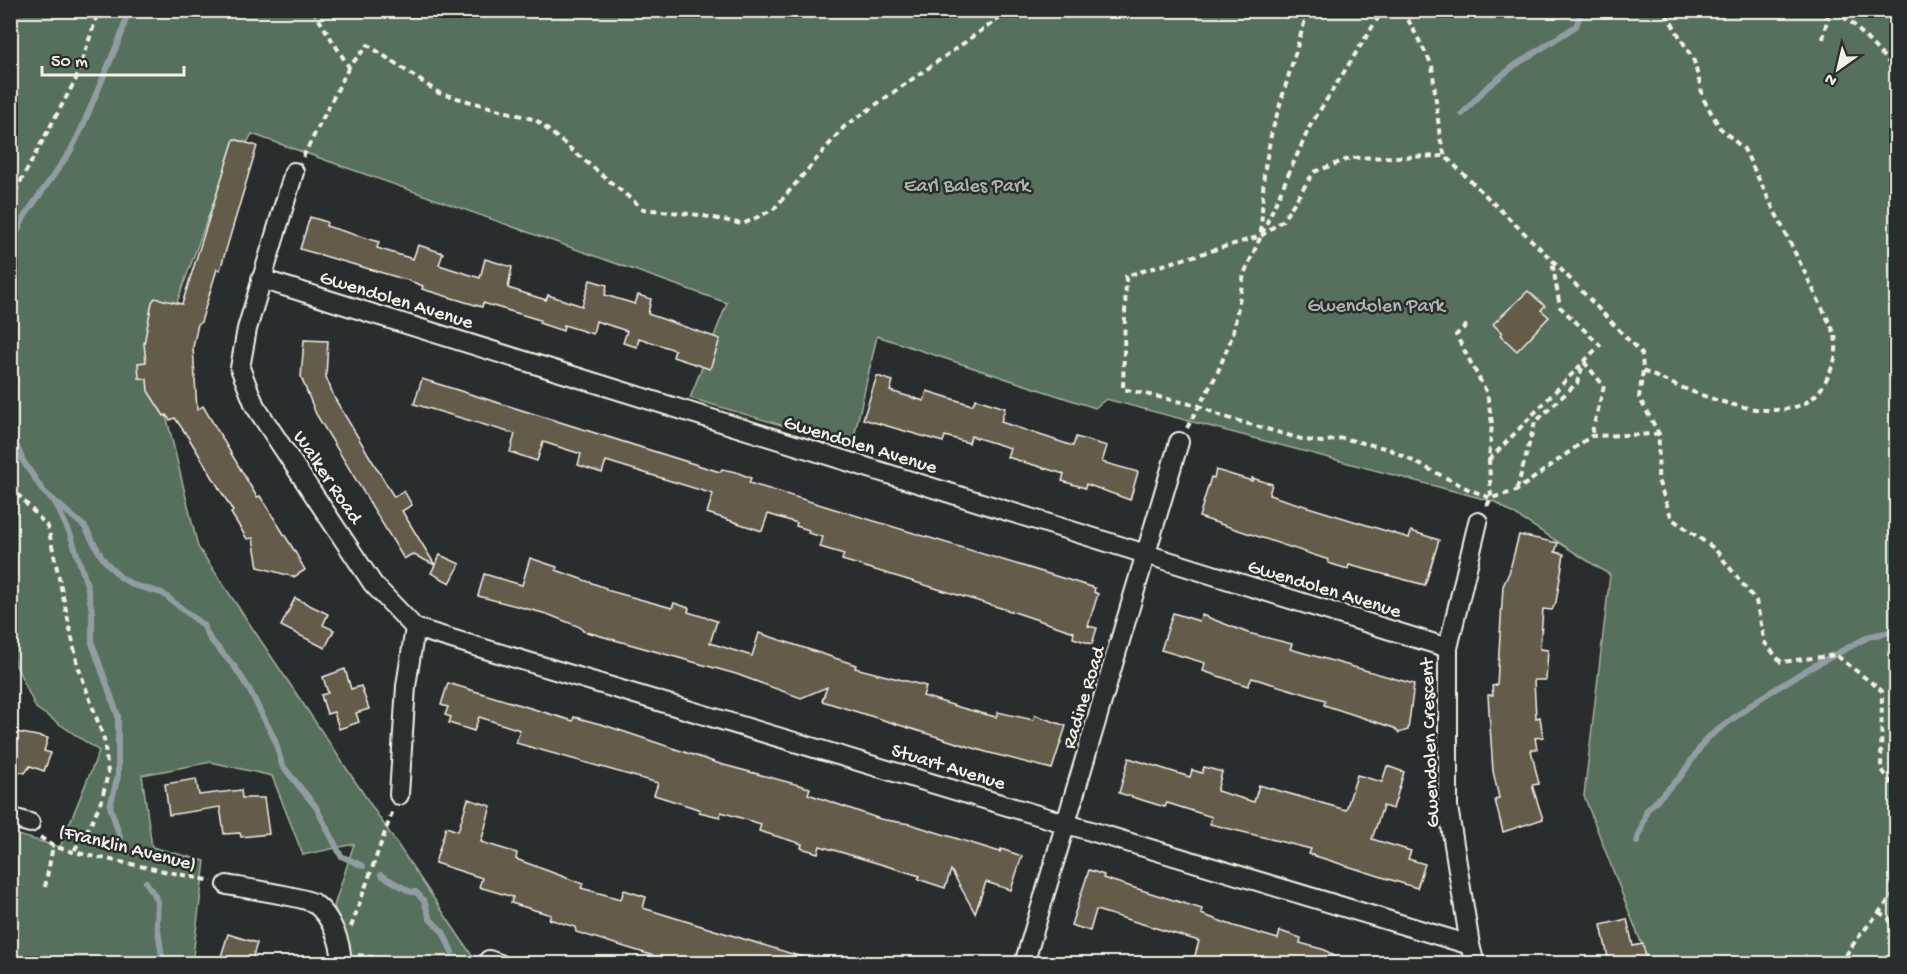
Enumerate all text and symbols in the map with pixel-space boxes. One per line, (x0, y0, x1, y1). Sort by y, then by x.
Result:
scale bar (42, 39, 184, 77)
north arrow (1808, 39, 1868, 99)
text: 50 m (51, 52, 88, 73)
text: N (1821, 67, 1841, 89)
park label: Earl Bales Park (904, 176, 1032, 199)
street label: Gwendolen Avenue (317, 267, 476, 336)
park label: Gwendolen Park (1307, 296, 1447, 319)
street label: Gwendolen Avenue (781, 412, 940, 481)
street label: Walker Road (287, 427, 367, 531)
street label: Gwendolen Avenue (1245, 556, 1404, 625)
street label: Radine Road (1059, 642, 1112, 752)
street label: Gwendolen Crescent (1417, 656, 1446, 828)
street label: Stuart Avenue (888, 740, 1008, 797)
street label: (Franklin Avenue) (56, 821, 198, 878)

